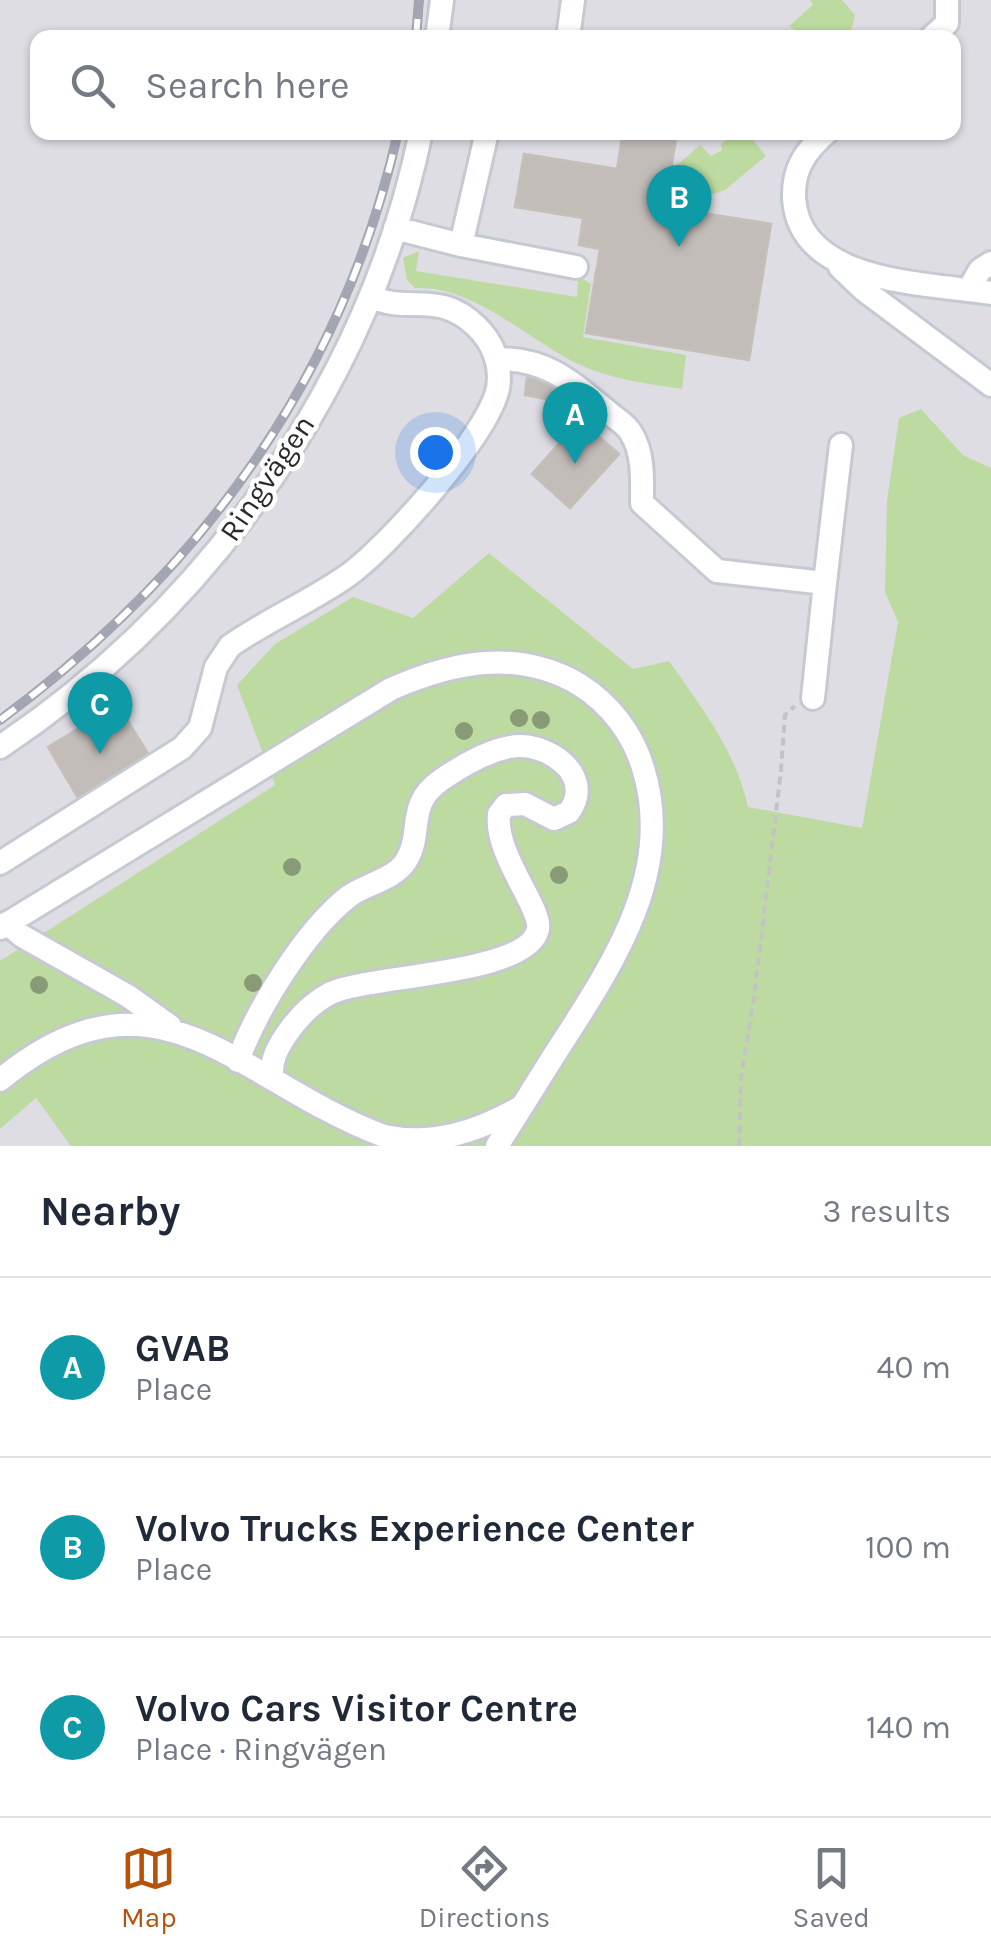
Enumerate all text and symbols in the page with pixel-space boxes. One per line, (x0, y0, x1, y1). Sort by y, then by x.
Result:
search box (30, 30, 961, 140)
icon: search (65, 58, 120, 113)
text: Search here (145, 63, 349, 108)
pin: B (646, 164, 712, 247)
pin: A (542, 382, 608, 464)
street label: Ringvägen (212, 408, 322, 548)
your location (410, 427, 461, 478)
pin: C (68, 672, 132, 754)
text: Nearby (40, 1186, 180, 1236)
text: 3 results (823, 1193, 951, 1230)
text: GVAB (135, 1326, 231, 1371)
text: A (62, 1349, 83, 1386)
text: 40 m (877, 1349, 951, 1386)
text: Place (135, 1371, 212, 1408)
text: Volvo Trucks Experience Center (135, 1506, 694, 1551)
text: B (62, 1529, 83, 1566)
text: 100 m (865, 1529, 951, 1566)
text: Place (135, 1551, 212, 1588)
text: Volvo Cars Visitor Centre (135, 1686, 578, 1731)
text: C (62, 1709, 83, 1746)
text: 140 m (866, 1709, 951, 1746)
text: Place · Ringvägen (135, 1731, 387, 1768)
tab: Map (121, 1841, 177, 1934)
tab: Directions (419, 1841, 550, 1934)
tab: Saved (792, 1841, 870, 1934)

